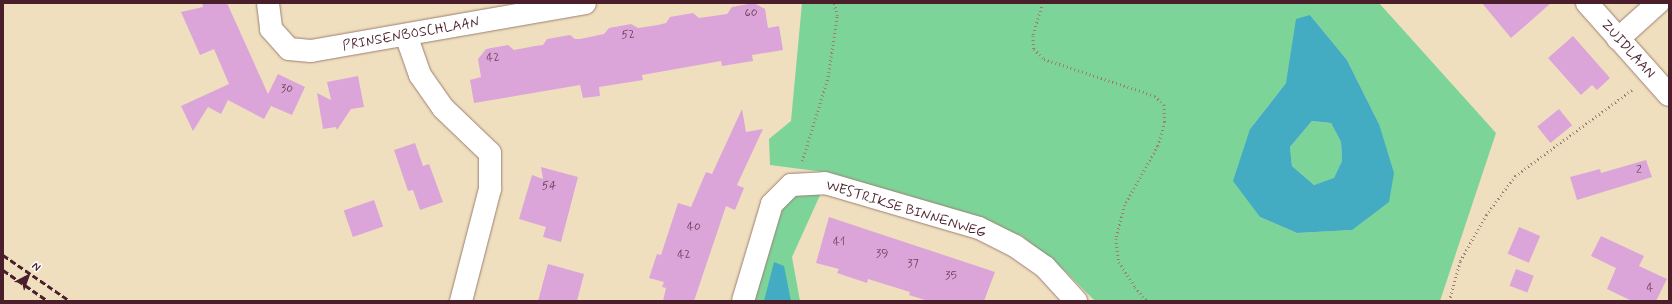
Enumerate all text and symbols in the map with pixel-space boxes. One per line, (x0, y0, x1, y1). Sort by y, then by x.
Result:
house number: 60 (744, 7, 758, 21)
street label: PRINSENBOSCHLAAN (341, 14, 481, 54)
street label: ZUIDLAAN (1597, 16, 1659, 82)
house number: 52 (621, 29, 635, 43)
house number: 42 (486, 52, 500, 66)
house number: 30 (281, 83, 293, 97)
house number: 2 (1636, 164, 1642, 178)
street label: WESTRIKSE BINNENWEG (824, 177, 988, 241)
house number: 54 (542, 180, 556, 194)
house number: 40 (687, 221, 701, 235)
house number: 41 (833, 236, 845, 250)
house number: 39 (876, 248, 888, 262)
house number: 42 (677, 249, 691, 263)
north arrow (8, 256, 48, 296)
house number: 37 (907, 258, 919, 272)
text: N (29, 259, 43, 275)
house number: 35 (945, 270, 957, 284)
house number: 4 (1647, 282, 1653, 296)

